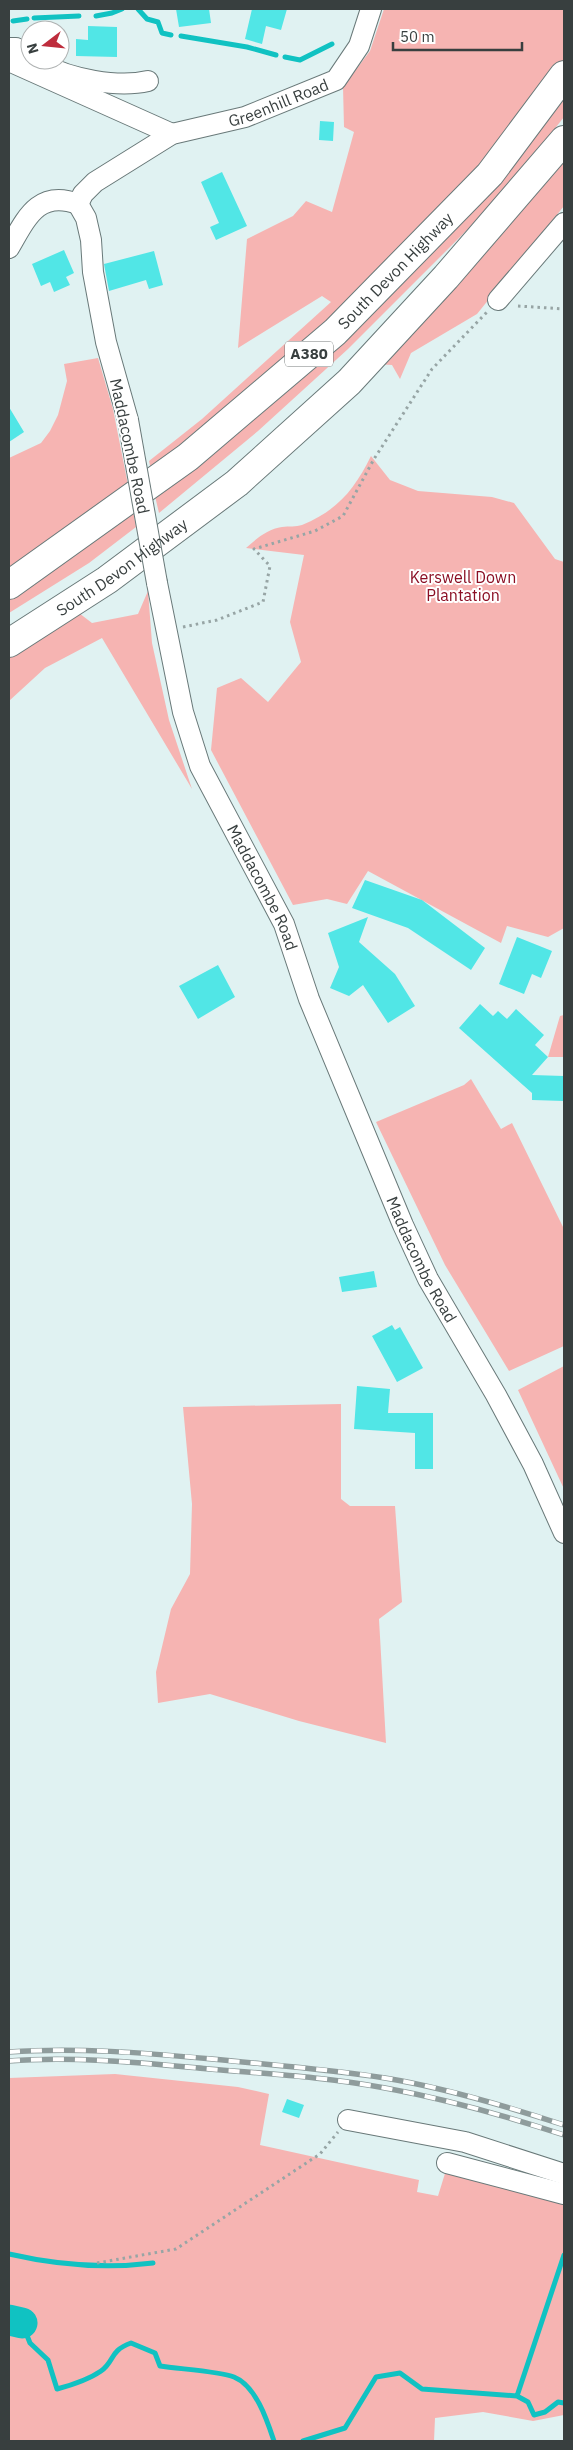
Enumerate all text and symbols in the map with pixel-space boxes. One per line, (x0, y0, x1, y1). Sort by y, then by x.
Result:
north arrow (20, 20, 70, 70)
scale bar (393, 20, 522, 52)
text: 50 m (400, 27, 435, 46)
text: N (22, 41, 43, 56)
street label: Greenhill Road (226, 74, 331, 131)
street label: South Devon Highway (333, 208, 457, 333)
road number: A380 (285, 342, 333, 366)
street label: Maddacombe Road (106, 376, 154, 516)
street label: South Devon Highway (52, 514, 191, 620)
park label: Kerswell Down Plantation (410, 567, 516, 605)
street label: Maddacombe Road (223, 821, 302, 953)
street label: Maddacombe Road (382, 1193, 461, 1326)

